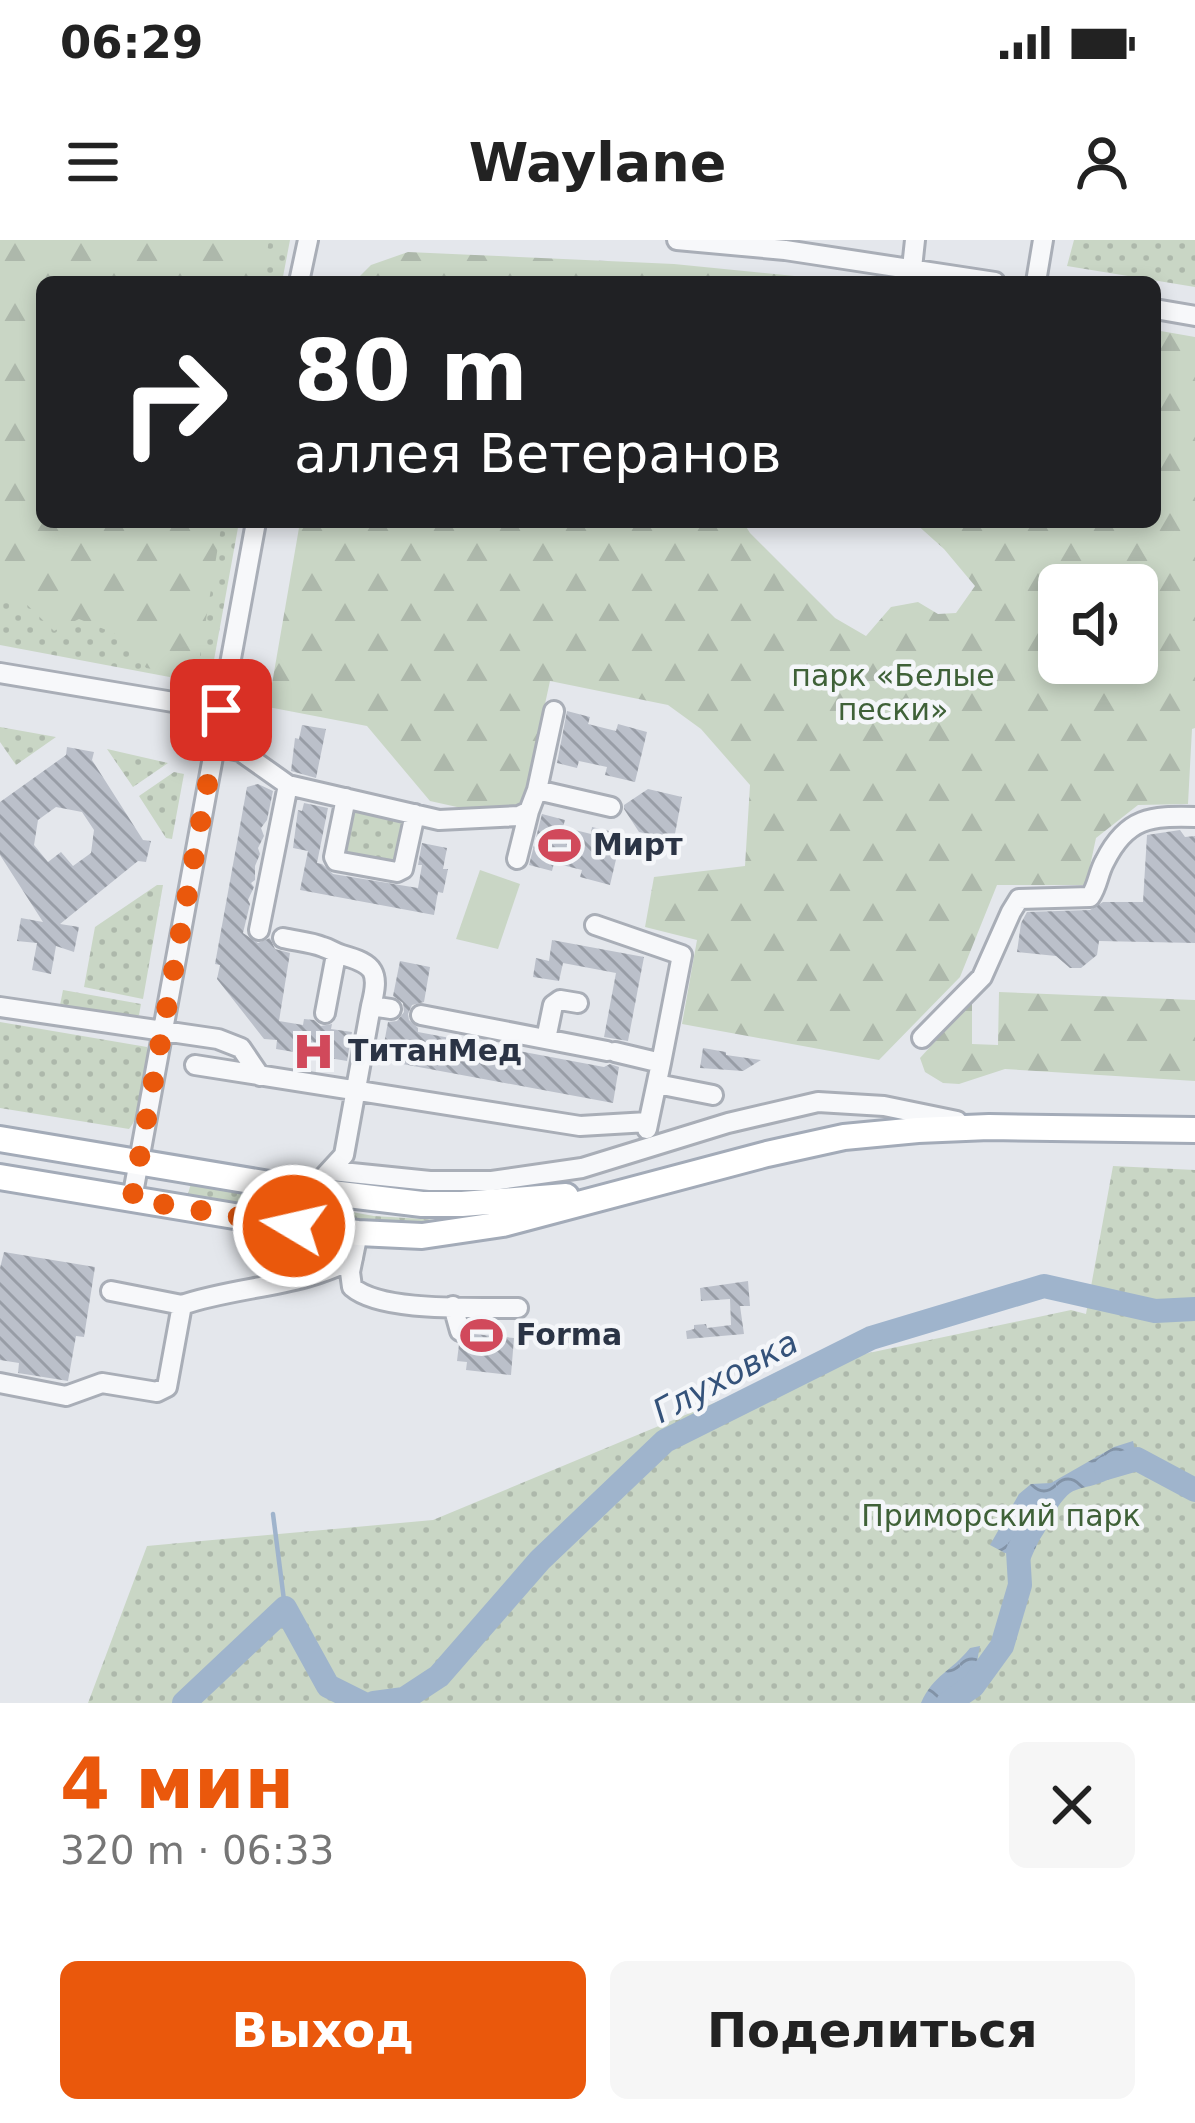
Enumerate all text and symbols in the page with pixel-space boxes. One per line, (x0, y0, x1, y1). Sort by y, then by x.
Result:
text: 06:29 (60, 16, 203, 69)
icon: menu (60, 129, 126, 195)
icon: person (1069, 129, 1135, 195)
text: Waylane (469, 131, 726, 194)
text: 80 m (294, 322, 528, 420)
icon: right (96, 324, 252, 480)
text: аллея Ветеранов (294, 422, 781, 485)
map controls (1038, 564, 1158, 684)
button: sound (1038, 564, 1158, 684)
park label: парк «Белые пески» (791, 658, 995, 727)
pin (170, 659, 272, 761)
icon: arrive (188, 677, 254, 743)
sports icon: Мирт (536, 822, 582, 868)
place label: Мирт (593, 827, 683, 862)
hospital icon: ТитанМед (291, 1028, 337, 1074)
place label: ТитанМед (348, 1033, 522, 1068)
position arrow (231, 1163, 357, 1289)
sports icon: Forma (459, 1312, 505, 1358)
place label: Forma (516, 1317, 622, 1352)
water label: Глуховка (646, 1322, 804, 1431)
park label: Приморский парк (861, 1498, 1141, 1533)
text: 4 мин (60, 1741, 294, 1825)
button: close (1009, 1742, 1135, 1868)
text: 320 m · 06:33 (60, 1828, 334, 1873)
button: Выход (60, 1961, 586, 2099)
button: Поделиться (610, 1961, 1135, 2099)

